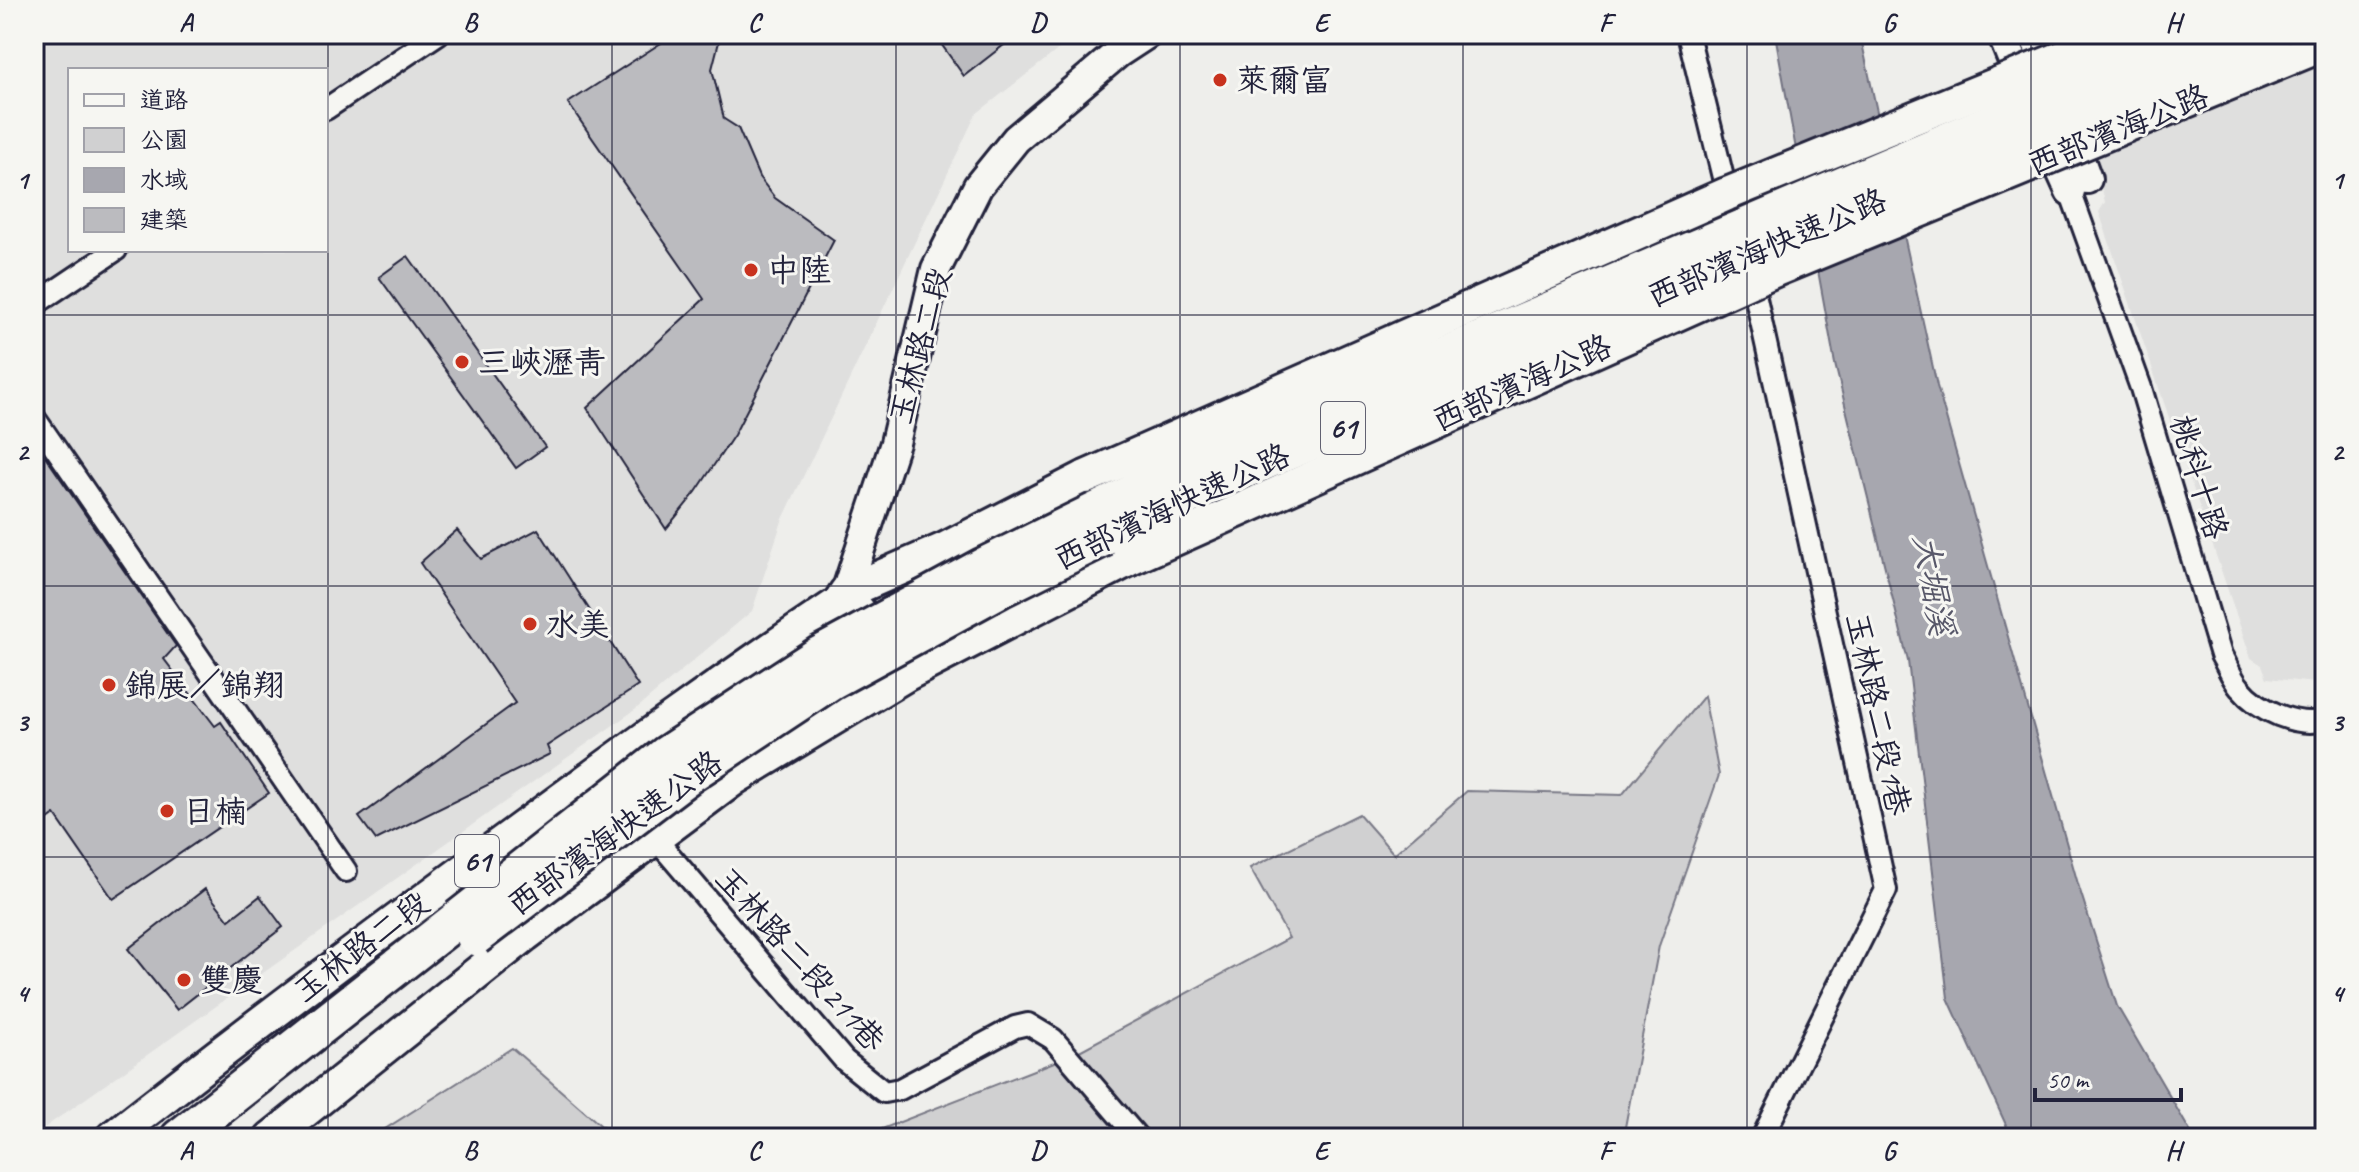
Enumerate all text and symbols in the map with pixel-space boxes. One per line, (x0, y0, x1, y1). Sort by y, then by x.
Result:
text: A (179, 6, 194, 39)
text: B (463, 6, 479, 39)
text: C (748, 6, 764, 39)
text: D (1030, 6, 1048, 39)
text: E (1314, 6, 1332, 39)
text: F (1599, 6, 1617, 39)
text: G (1883, 6, 1899, 39)
text: H (2166, 6, 2186, 39)
place label: 萊爾富 (1236, 60, 1332, 101)
legend (68, 68, 328, 252)
marker: 萊爾富 (1211, 71, 1229, 89)
street label: 西部濱海公路 (2021, 75, 2215, 185)
text: 道路 (140, 85, 188, 115)
text: 公園 (140, 125, 188, 155)
text: 1 (16, 164, 31, 197)
text: 1 (2331, 164, 2346, 197)
text: 水域 (140, 165, 188, 195)
street label: 西部濱海快速公路 (1641, 179, 1893, 317)
text: 建築 (140, 205, 188, 235)
place label: 中陸 (767, 250, 831, 291)
marker: 中陸 (742, 261, 760, 279)
street label: 玉林路二段 (879, 263, 961, 429)
street label: 西部濱海公路 (1426, 325, 1618, 441)
place label: 三峽瀝青 (478, 342, 606, 383)
marker: 三峽瀝青 (453, 353, 471, 371)
road number: 61 (1321, 402, 1365, 454)
street label: 桃科十路 (2161, 410, 2237, 544)
street label: 西部濱海快速公路 (1047, 434, 1297, 580)
text: 2 (16, 435, 30, 468)
text: 2 (2331, 435, 2345, 468)
water label: 大堀溪 (1904, 531, 1964, 641)
place label: 水美 (546, 604, 610, 645)
street label: 玉林路二段1巷 (1836, 609, 1920, 819)
marker: 水美 (521, 615, 539, 633)
place label: 錦展／錦翔 (125, 665, 285, 706)
marker: 錦展／錦翔 (100, 676, 118, 694)
text: 3 (16, 706, 30, 739)
text: 3 (2331, 706, 2345, 739)
street label: 西部濱海快速公路 (499, 741, 731, 925)
place label: 日楠 (183, 791, 247, 832)
marker: 日楠 (158, 802, 176, 820)
road number: 61 (455, 835, 499, 887)
street label: 玉林路二段211巷 (706, 858, 894, 1060)
street label: 玉林路二段 (285, 882, 437, 1012)
place label: 雙慶 (200, 960, 264, 1001)
marker: 雙慶 (175, 971, 193, 989)
text: 4 (16, 977, 31, 1010)
text: 4 (2331, 977, 2346, 1010)
scale bar (2035, 1052, 2181, 1102)
text: 50 m (2047, 1065, 2090, 1095)
text: A (179, 1134, 194, 1167)
text: B (463, 1134, 479, 1167)
text: C (748, 1134, 764, 1167)
text: D (1030, 1134, 1048, 1167)
text: E (1314, 1134, 1332, 1167)
text: F (1599, 1134, 1617, 1167)
text: G (1883, 1134, 1899, 1167)
text: H (2166, 1134, 2186, 1167)

